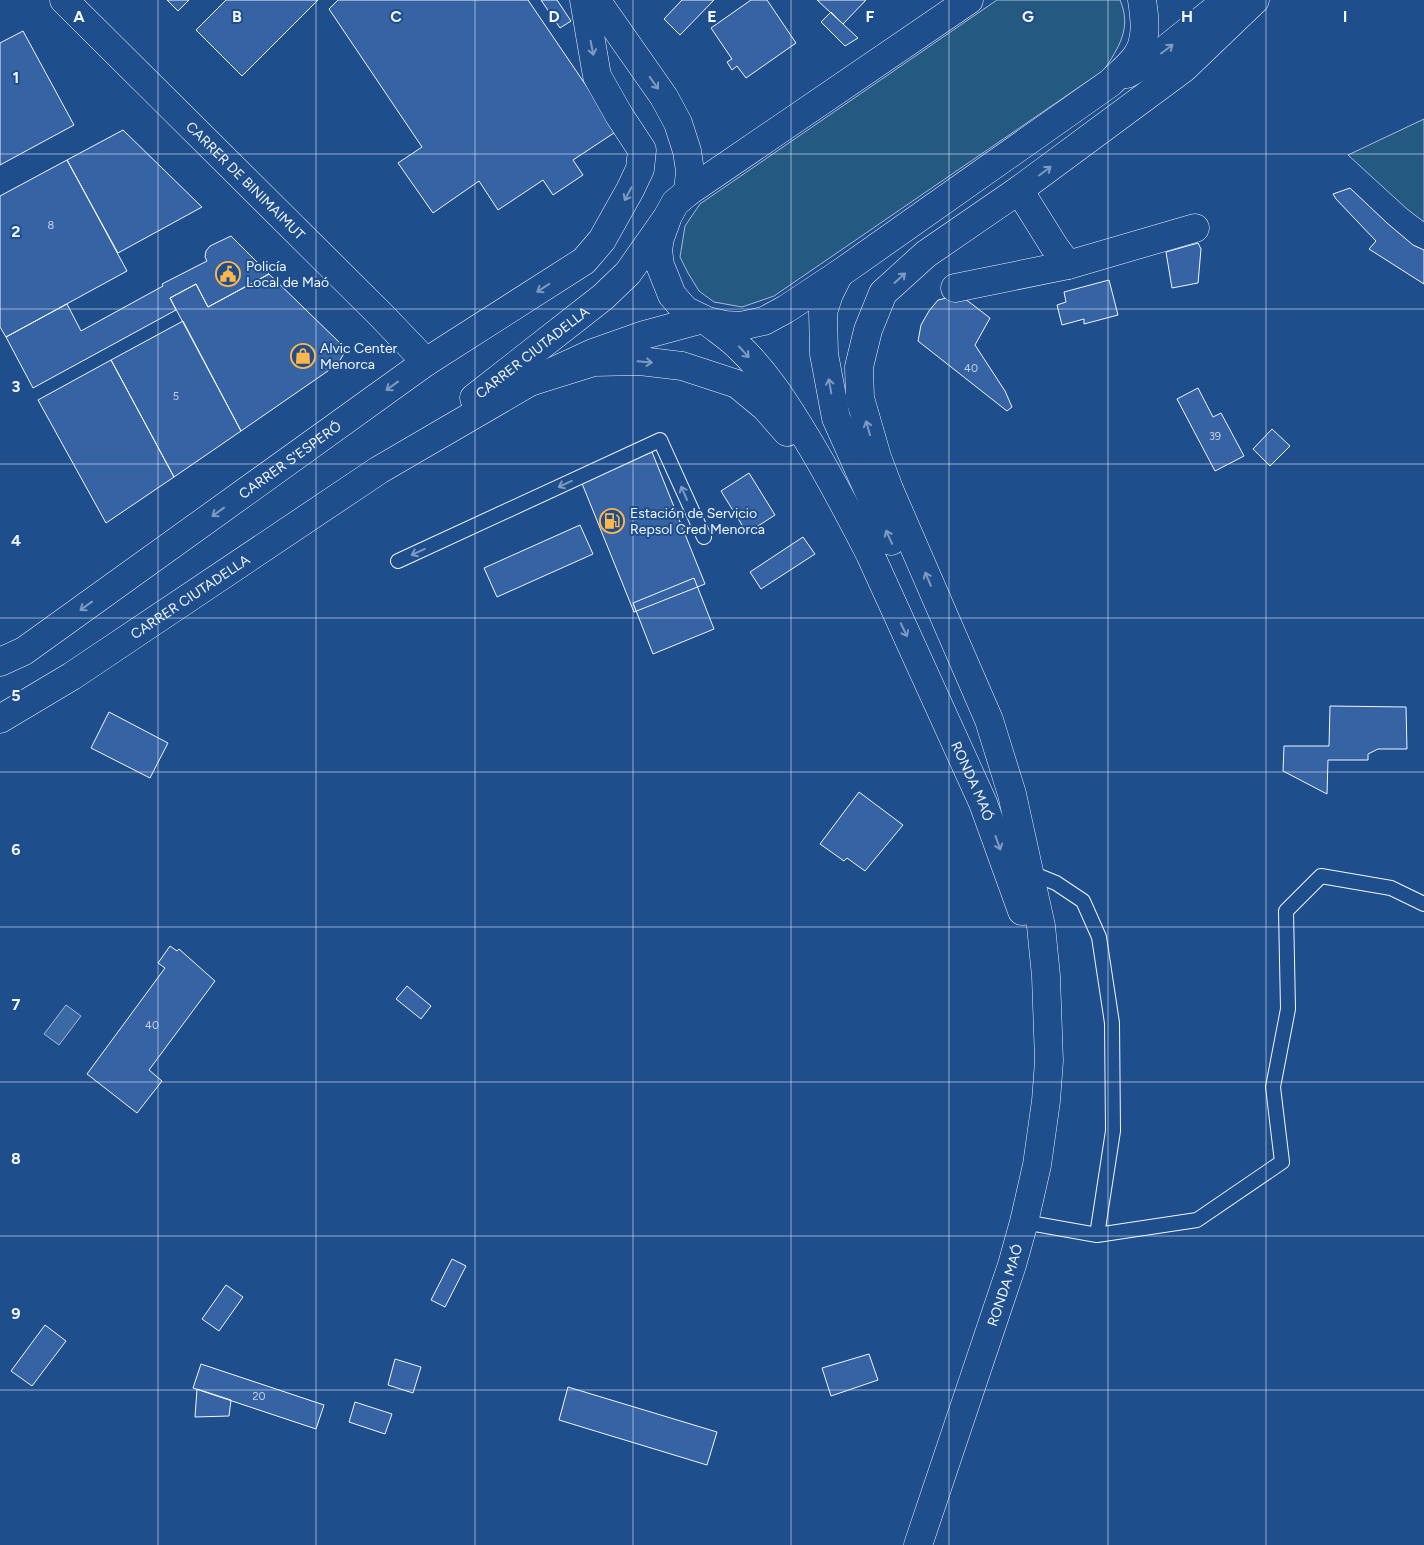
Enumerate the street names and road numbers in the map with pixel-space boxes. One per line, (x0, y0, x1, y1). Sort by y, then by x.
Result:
street label: CARRER DE BINIMAIMUT (183, 118, 309, 243)
street label: CARRER CIUTADELLA (472, 302, 593, 402)
street label: CARRER S'ESPERÓ (235, 417, 345, 502)
street label: CARRER CIUTADELLA (127, 551, 253, 643)
street label: RONDA MAÓ (948, 739, 997, 823)
street label: RONDA MAÓ (984, 1242, 1026, 1328)

